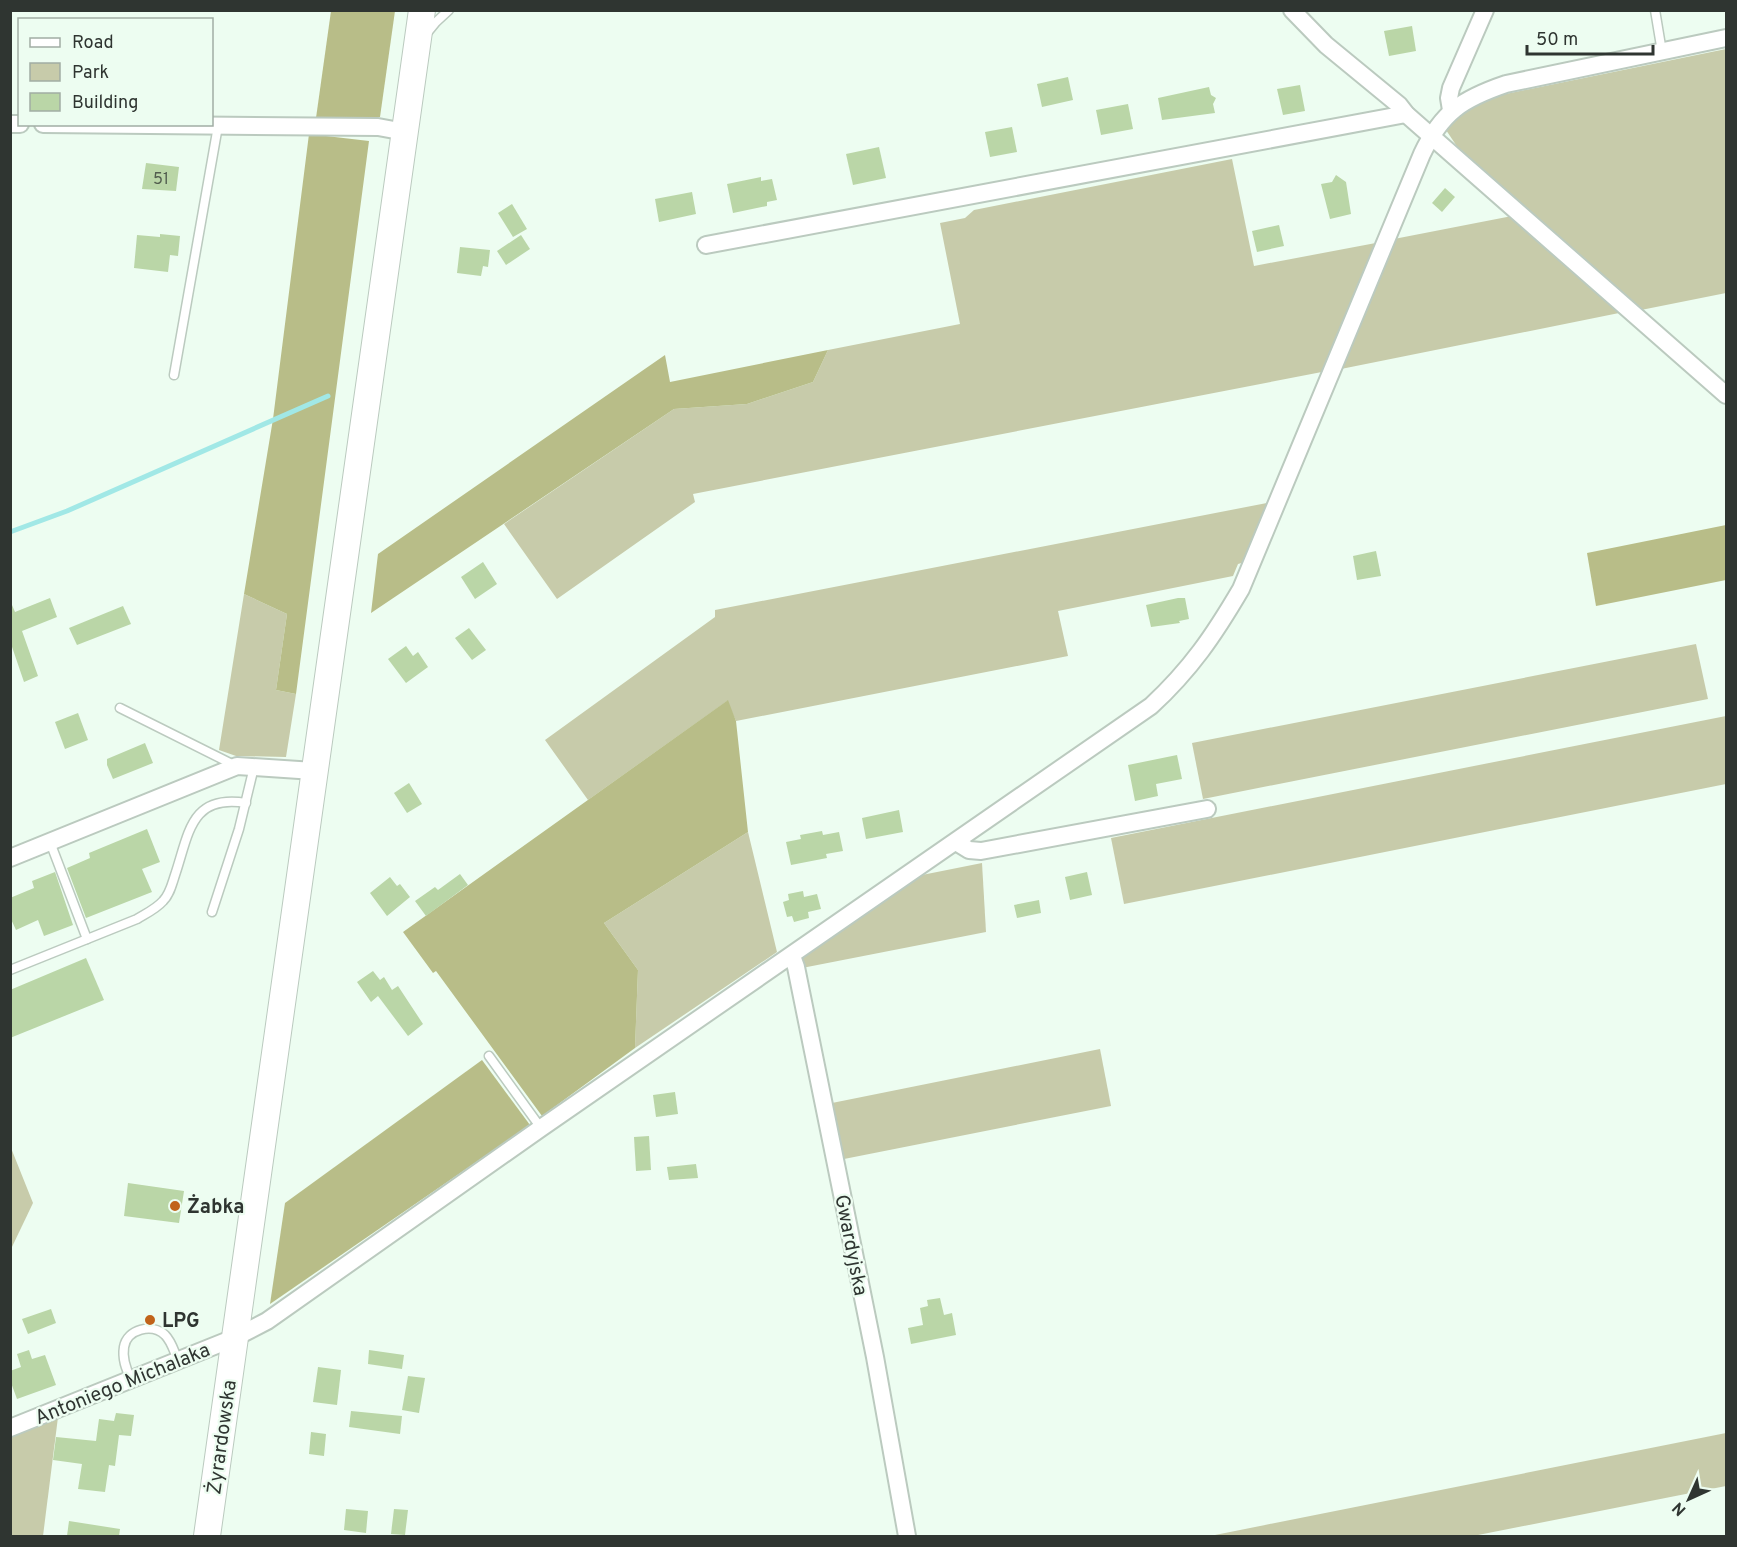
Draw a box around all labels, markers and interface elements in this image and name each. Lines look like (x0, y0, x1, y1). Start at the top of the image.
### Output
legend (18, 18, 213, 126)
scale bar (1527, 18, 1653, 56)
text: 50 m (1536, 29, 1578, 52)
text: Road (72, 32, 114, 55)
text: Park (72, 62, 109, 85)
text: Building (72, 92, 138, 115)
house number: 51 (153, 170, 169, 190)
place label: Żabka (187, 1193, 245, 1221)
street label: Gwardyjska (827, 1193, 873, 1298)
marker: Żabka (168, 1199, 182, 1213)
place label: LPG (162, 1309, 200, 1335)
marker: LPG (143, 1313, 157, 1327)
street label: Antoniego Michalaka (31, 1338, 214, 1432)
street label: Żyrardowska (201, 1378, 244, 1496)
north arrow (1659, 1469, 1719, 1529)
text: N (1669, 1497, 1691, 1519)

